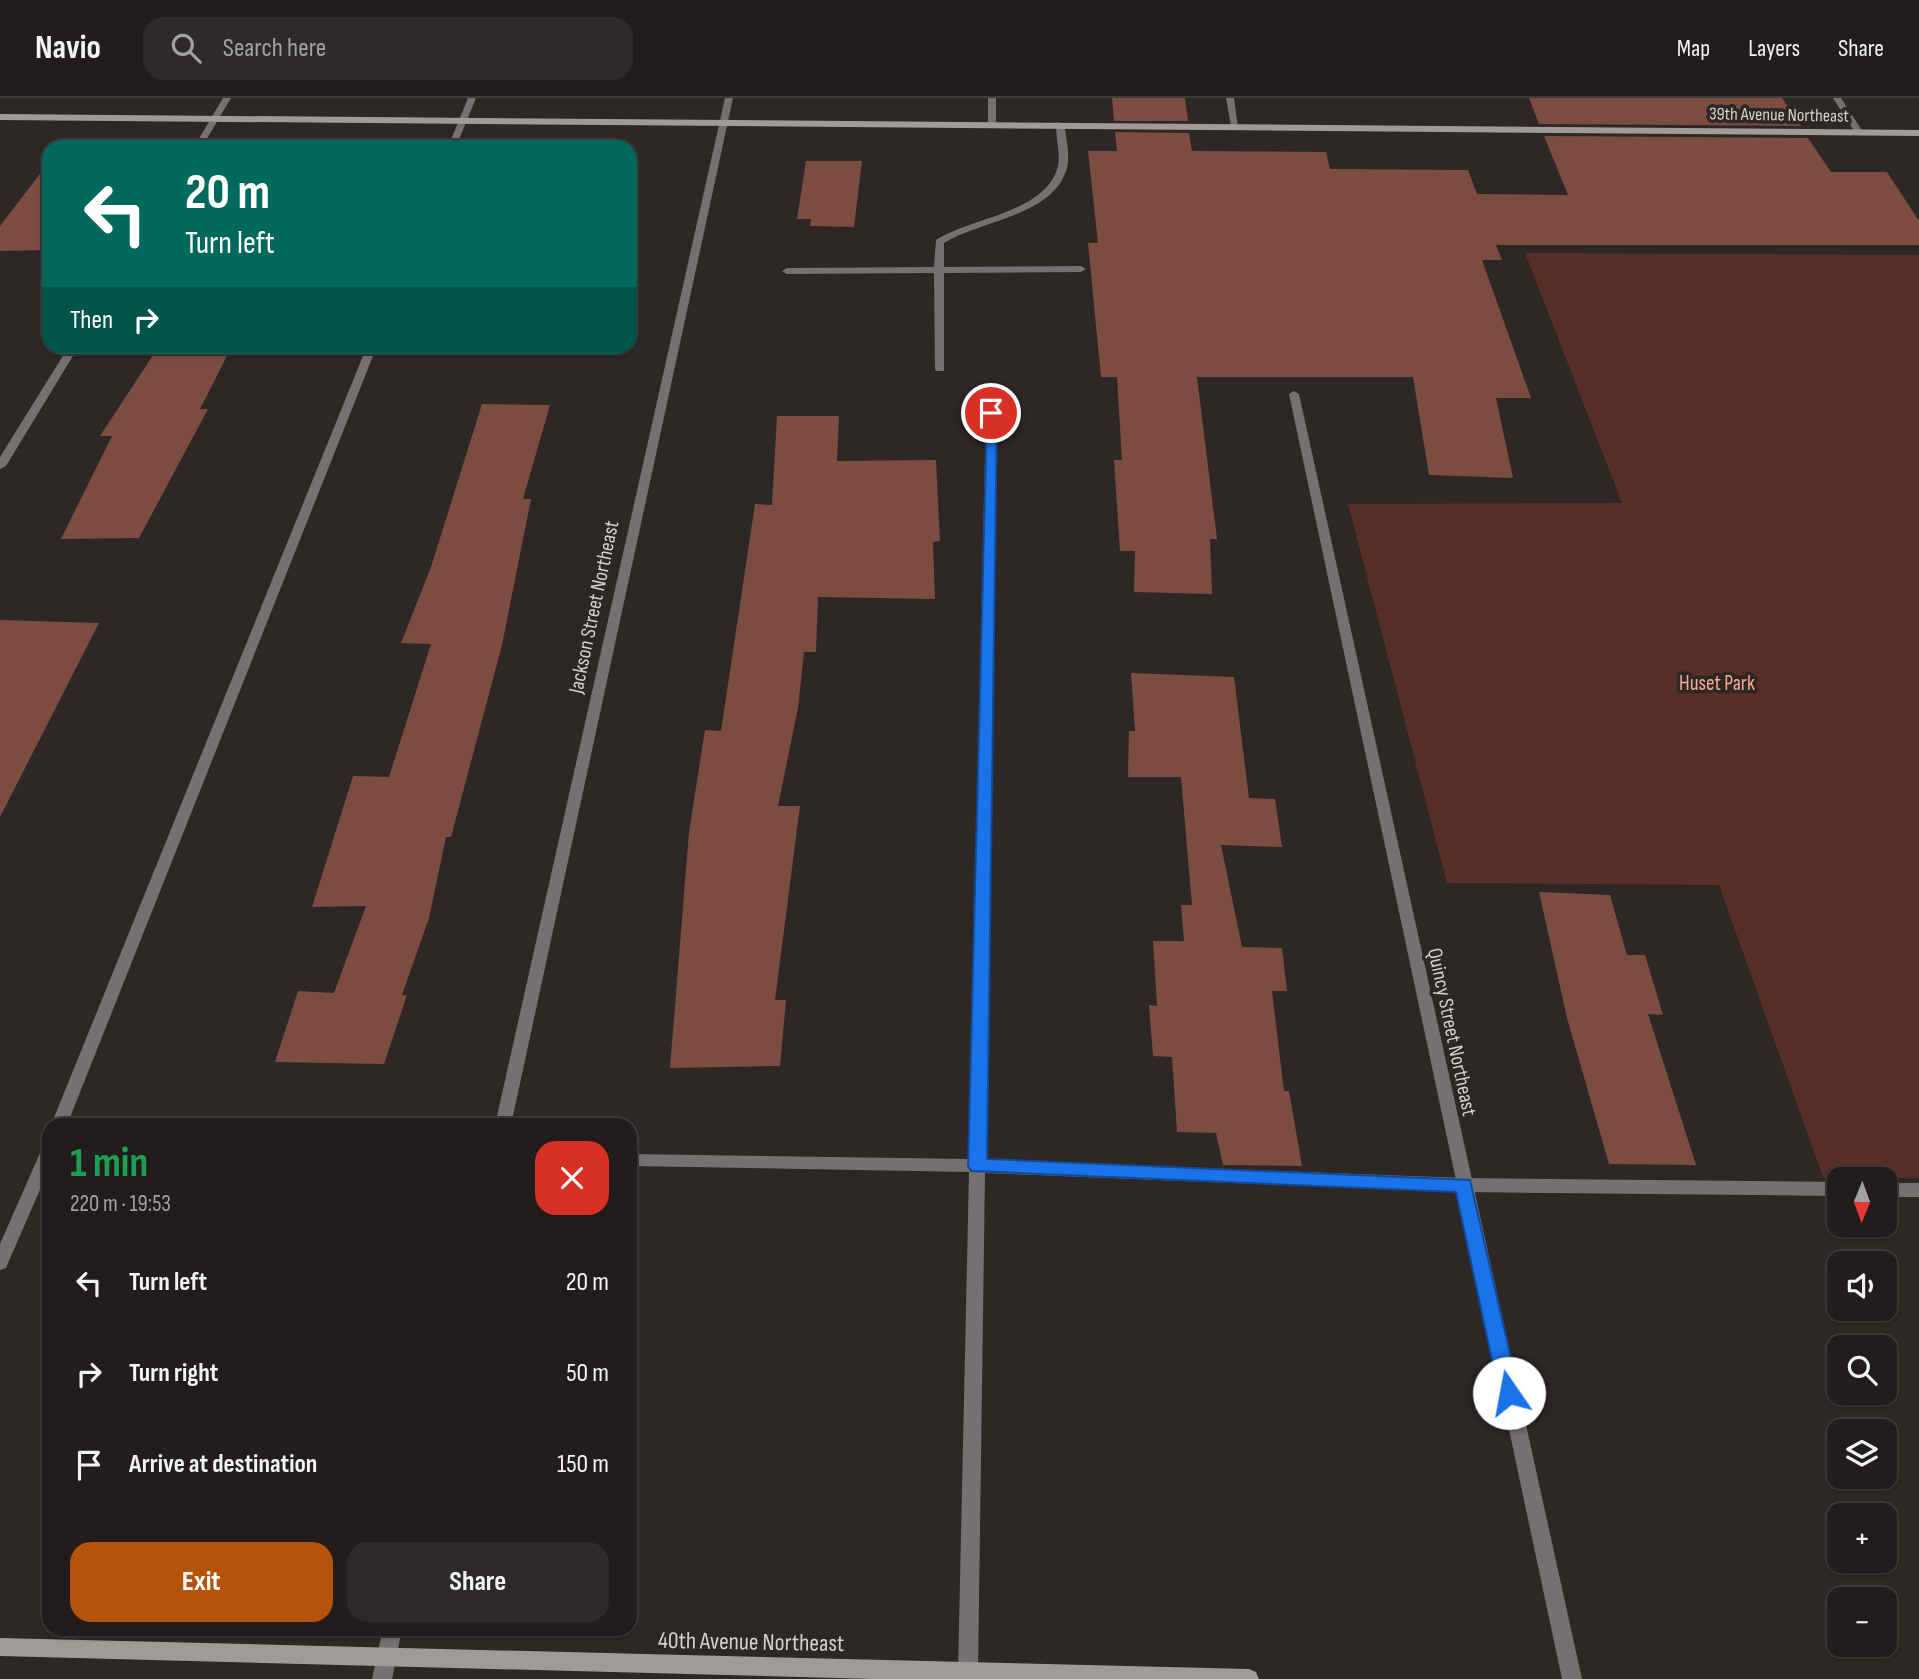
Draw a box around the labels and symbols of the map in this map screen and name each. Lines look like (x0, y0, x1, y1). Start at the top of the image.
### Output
street label: 39th Avenue Northeast (1709, 103, 1850, 127)
pin (961, 383, 1021, 443)
street label: Jackson Street Northeast (563, 518, 625, 697)
park label: Huset Park (1679, 671, 1755, 696)
street label: Quincy Street Northeast (1422, 946, 1482, 1118)
north arrow (1827, 1167, 1897, 1237)
position arrow (1472, 1356, 1546, 1430)
street label: 40th Avenue Northeast (658, 1626, 844, 1658)

